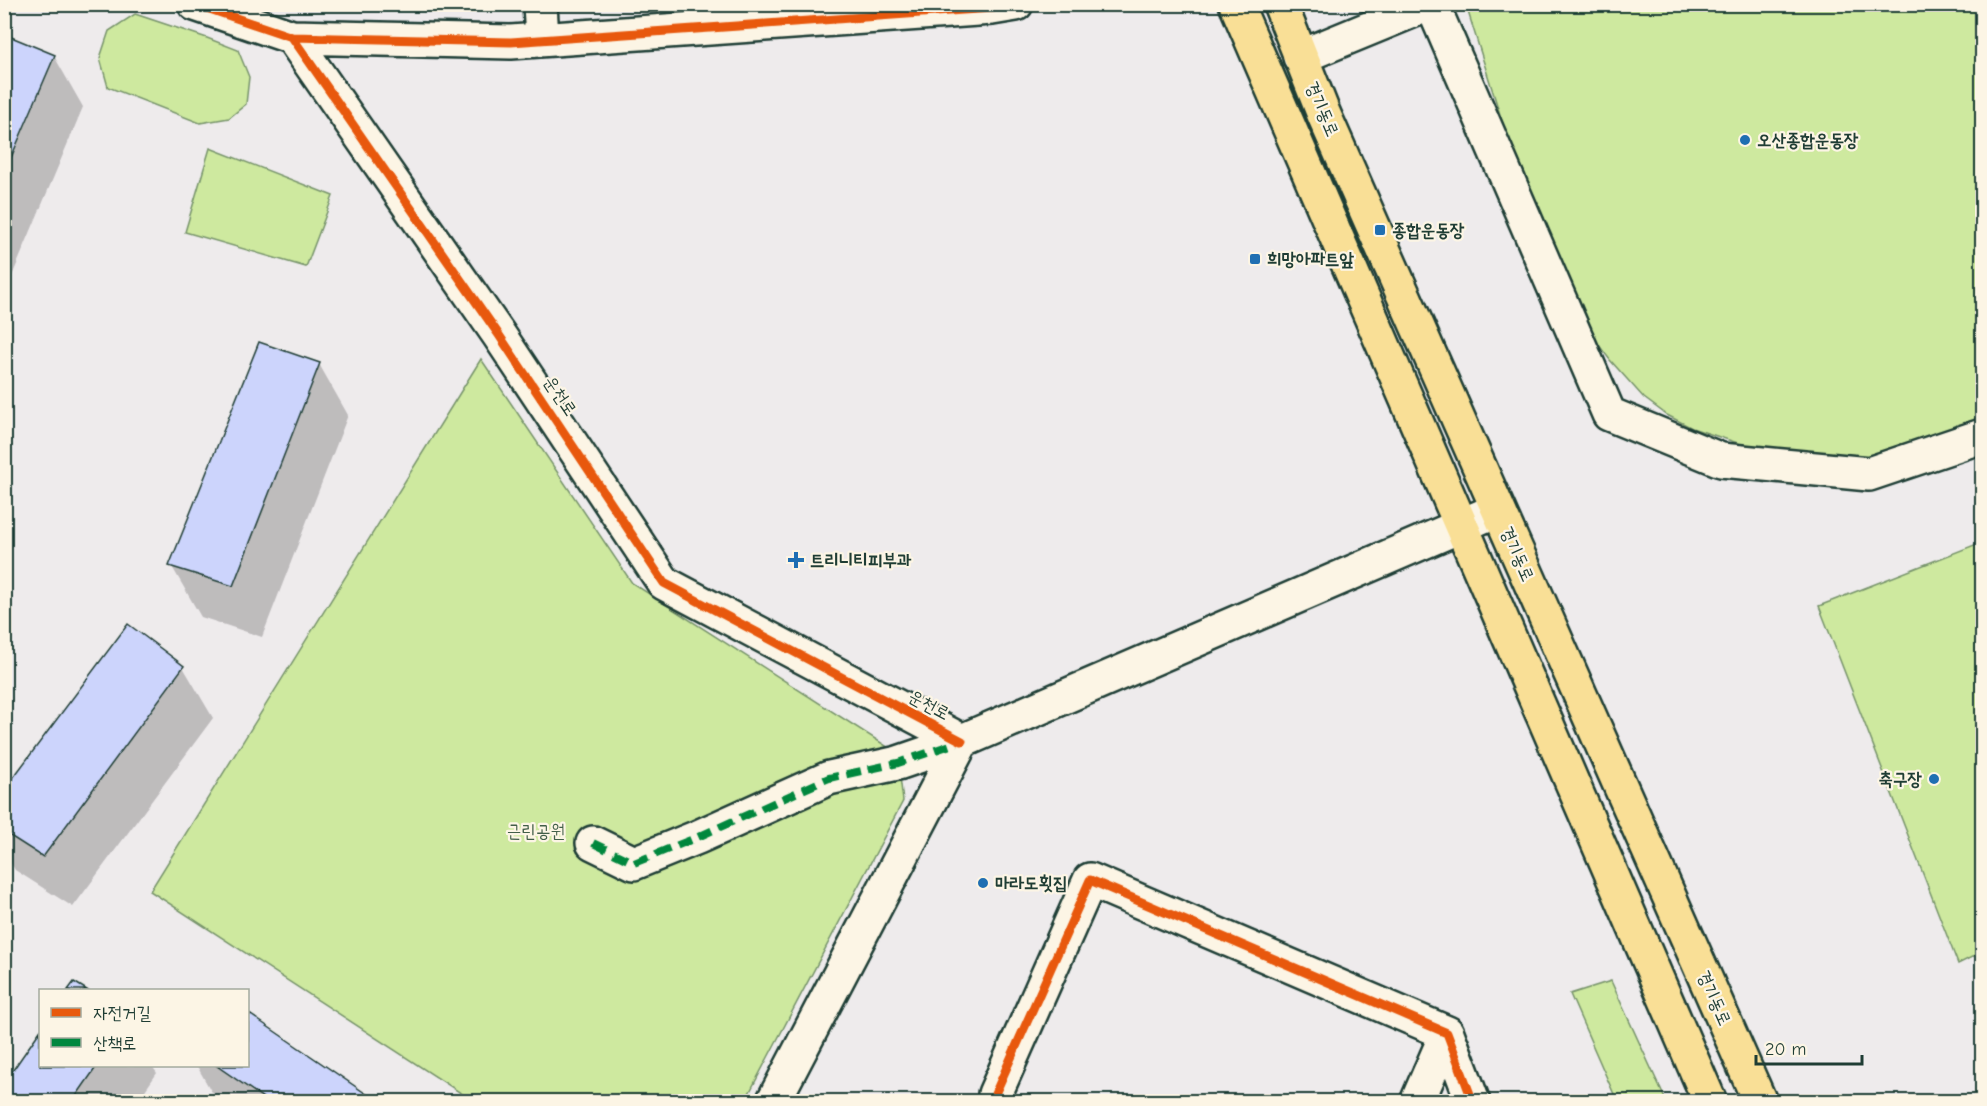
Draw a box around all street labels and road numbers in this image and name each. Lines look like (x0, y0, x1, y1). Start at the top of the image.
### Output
street label: 경기동로 (1301, 78, 1343, 140)
street label: 운천로 (539, 372, 581, 420)
street label: 경기동로 (1496, 523, 1538, 585)
street label: 운천로 (905, 686, 953, 724)
street label: 경기동로 (1693, 967, 1735, 1029)

